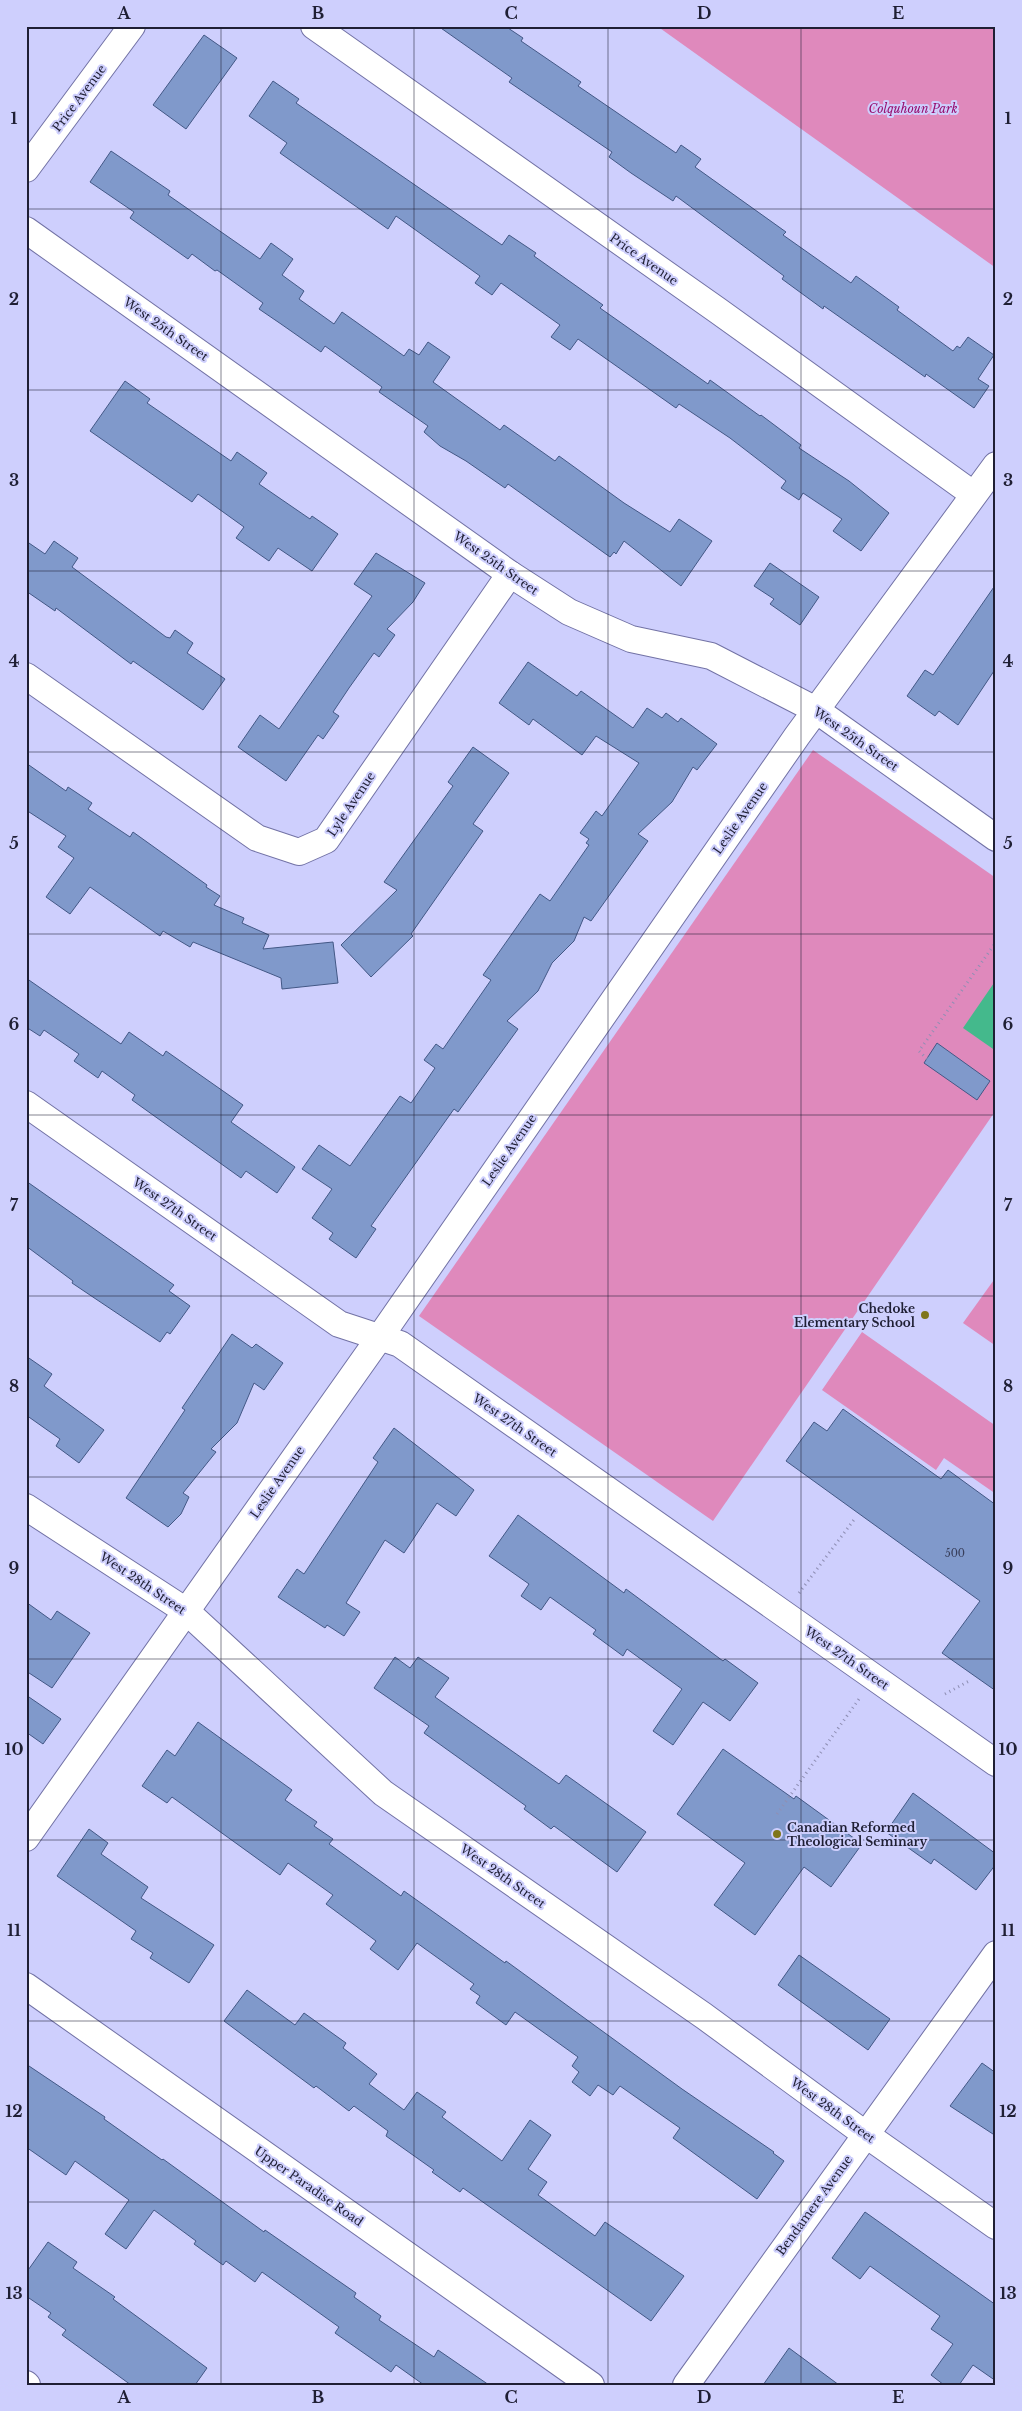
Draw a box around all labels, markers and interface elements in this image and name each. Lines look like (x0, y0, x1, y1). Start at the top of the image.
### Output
text: A (117, 3, 132, 23)
text: B (312, 3, 325, 23)
text: C (504, 3, 518, 23)
text: D (697, 3, 711, 23)
text: E (892, 3, 904, 23)
street label: Price Avenue (49, 61, 109, 134)
park label: Colquhoun Park (868, 101, 958, 116)
text: 1 (11, 108, 18, 128)
text: 1 (1005, 108, 1012, 128)
street label: Price Avenue (607, 230, 681, 288)
text: 2 (9, 289, 19, 309)
text: 2 (1003, 289, 1013, 309)
street label: West 25th Street (120, 294, 212, 364)
text: 3 (9, 470, 19, 490)
text: 3 (1003, 470, 1013, 490)
street label: West 25th Street (450, 528, 542, 598)
text: 4 (9, 651, 19, 671)
text: 4 (1003, 651, 1013, 671)
street label: West 25th Street (810, 704, 902, 774)
street label: Lyle Avenue (324, 769, 378, 839)
street label: Leslie Avenue (710, 779, 770, 857)
text: 5 (9, 833, 19, 853)
text: 5 (1003, 833, 1013, 853)
text: 6 (9, 1014, 20, 1034)
text: 6 (1003, 1014, 1014, 1034)
street label: Leslie Avenue (479, 1111, 539, 1189)
street label: West 27th Street (129, 1174, 220, 1244)
text: 7 (10, 1195, 19, 1215)
text: 7 (1004, 1195, 1013, 1215)
place label: Chedoke Elementary School (794, 1301, 916, 1330)
marker: Chedoke Elementary School (919, 1309, 931, 1321)
text: 8 (9, 1376, 19, 1396)
text: 8 (1003, 1376, 1013, 1396)
street label: West 27th Street (469, 1390, 560, 1460)
street label: Leslie Avenue (247, 1443, 307, 1521)
house number: 500 (945, 1547, 965, 1560)
street label: West 28th Street (96, 1548, 189, 1618)
text: 9 (9, 1558, 20, 1578)
text: 9 (1003, 1558, 1014, 1578)
street label: West 27th Street (801, 1623, 892, 1693)
text: 10 (4, 1739, 24, 1759)
text: 10 (998, 1739, 1018, 1759)
place label: Canadian Reformed Theological Seminary (787, 1820, 928, 1849)
marker: Canadian Reformed Theological Seminary (771, 1828, 783, 1840)
street label: West 28th Street (457, 1840, 549, 1911)
text: 11 (7, 1920, 21, 1940)
text: 11 (1001, 1920, 1015, 1940)
street label: West 28th Street (787, 2074, 878, 2146)
text: 12 (5, 2101, 23, 2121)
text: 12 (999, 2101, 1017, 2121)
street label: Upper Paradise Road (252, 2143, 366, 2229)
street label: Bendamere Avenue (773, 2152, 855, 2258)
text: 13 (5, 2283, 23, 2303)
text: 13 (999, 2283, 1017, 2303)
text: A (117, 2387, 132, 2407)
text: B (312, 2387, 325, 2407)
text: C (504, 2387, 518, 2407)
text: D (697, 2387, 711, 2407)
text: E (892, 2387, 904, 2407)

